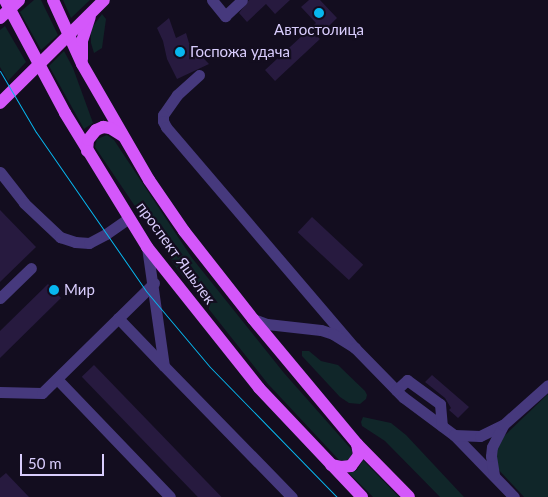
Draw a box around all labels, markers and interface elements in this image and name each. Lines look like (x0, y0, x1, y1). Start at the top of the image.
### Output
marker: Автостолица (313, 7, 325, 19)
place label: Автостолица (274, 21, 364, 39)
place label: Госпожа удача (190, 43, 290, 61)
marker: Госпожа удача (174, 46, 186, 58)
street label: проспект Яшьлек (133, 198, 219, 308)
place label: Мир (64, 281, 95, 299)
marker: Мир (48, 284, 60, 296)
scale bar (22, 444, 106, 476)
text: 50 m (28, 454, 62, 472)

